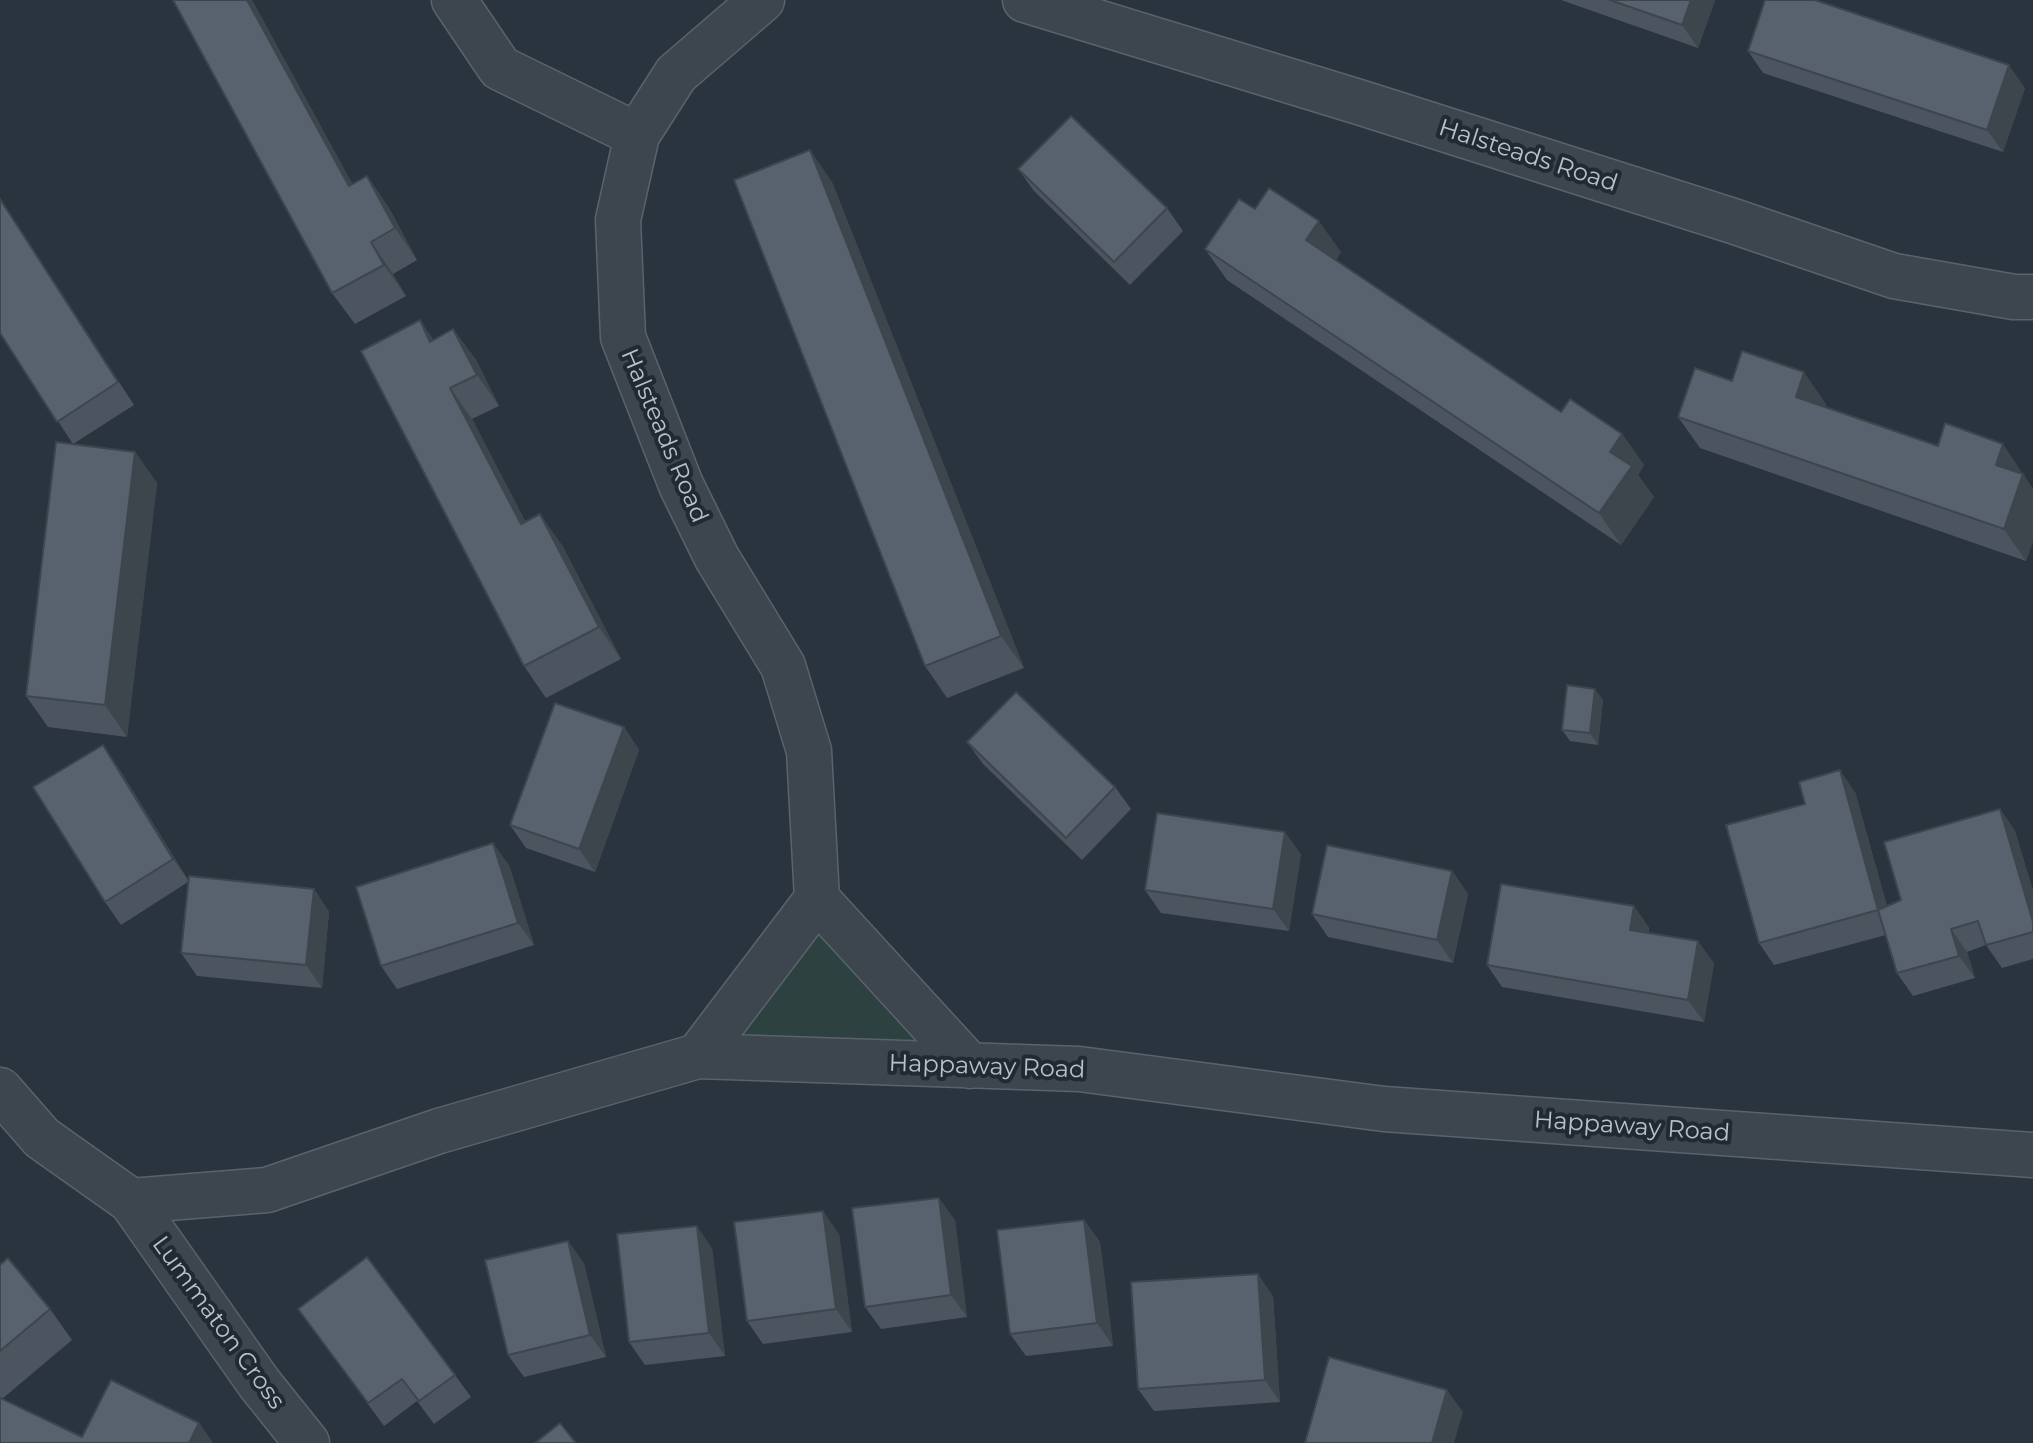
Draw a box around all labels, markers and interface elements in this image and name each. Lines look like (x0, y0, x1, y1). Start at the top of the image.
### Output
street label: Halsteads Road (1435, 113, 1621, 199)
street label: Halsteads Road (614, 345, 714, 527)
street label: Happaway Road (888, 1049, 1086, 1085)
street label: Happaway Road (1533, 1106, 1731, 1148)
street label: Lummaton Cross (146, 1231, 290, 1415)

